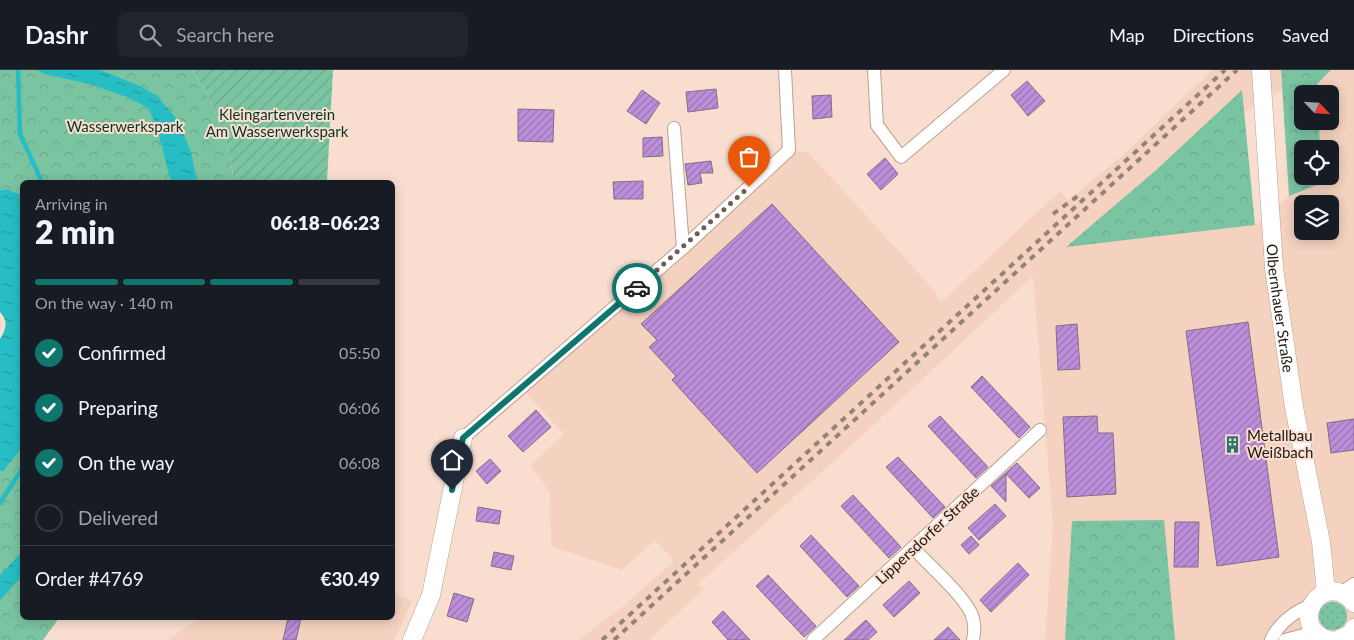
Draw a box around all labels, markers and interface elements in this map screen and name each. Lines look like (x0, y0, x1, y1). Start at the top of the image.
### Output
search box (118, 12, 468, 57)
text: Dashr (25, 20, 88, 49)
icon: search (136, 21, 164, 49)
text: Search here (176, 23, 274, 46)
text: Map (1109, 24, 1145, 46)
text: Directions (1173, 24, 1254, 46)
text: Saved (1282, 24, 1329, 46)
north arrow (1294, 85, 1339, 130)
map controls (1294, 85, 1339, 240)
park label: Kleingartenverein Am Wasserwerkspark (206, 105, 349, 140)
park label: Wasserwerkspark (67, 117, 184, 135)
pin (728, 136, 770, 187)
button: locate (1294, 140, 1339, 185)
icon: bag (735, 143, 763, 171)
text: Arriving in (35, 194, 108, 213)
button: layers (1294, 195, 1339, 240)
text: 06:18–06:23 (271, 211, 380, 234)
text: 2 min (35, 212, 115, 251)
street label: Olbernhauer Straße (1263, 243, 1298, 374)
courier (612, 263, 662, 313)
icon: car (623, 274, 651, 302)
text: On the way · 140 m (35, 293, 173, 312)
icon: check (35, 339, 63, 367)
text: Confirmed (78, 341, 166, 364)
text: 05:50 (339, 343, 380, 362)
icon: check (35, 394, 63, 422)
text: Preparing (78, 396, 158, 419)
text: 06:06 (339, 398, 380, 417)
place label: Metallbau Weißbach (1247, 426, 1313, 461)
building icon: Metallbau Weißbach (1223, 434, 1243, 454)
pin (431, 439, 473, 490)
icon: home (438, 446, 466, 474)
icon: check (35, 449, 63, 477)
text: On the way (78, 451, 174, 474)
text: 06:08 (339, 453, 380, 472)
street label: Lippersdorfer Straße (872, 482, 982, 588)
text: Delivered (78, 506, 158, 529)
text: Order #4769 (35, 567, 144, 590)
text: €30.49 (320, 567, 380, 590)

